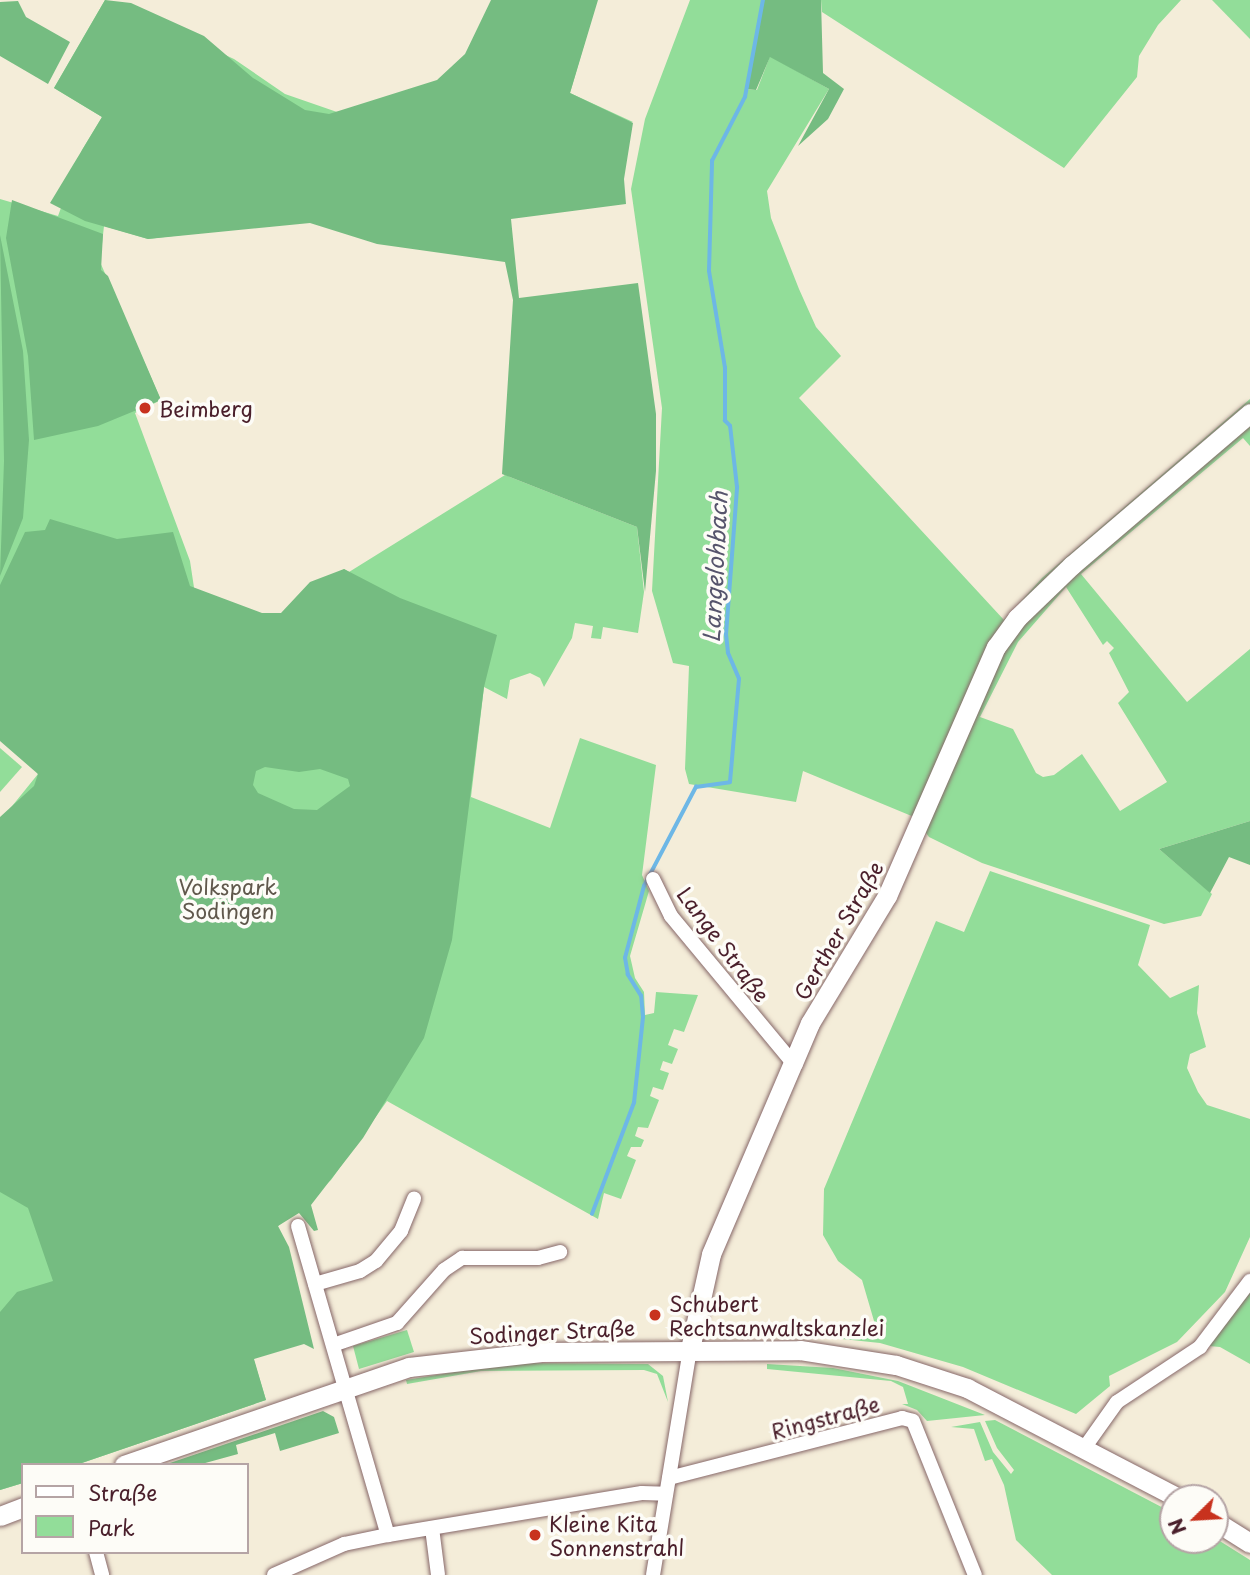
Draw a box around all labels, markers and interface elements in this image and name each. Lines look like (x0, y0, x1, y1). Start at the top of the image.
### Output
place label: Beimberg (159, 395, 253, 421)
marker: Beimberg (137, 400, 153, 416)
water label: Langelohbach (697, 491, 733, 643)
street label: Gerther Straße (788, 856, 888, 1004)
park label: Volkspark Sodingen (179, 873, 277, 923)
street label: Lange Straße (673, 882, 775, 1006)
place label: Schubert Rechtsanwaltskanzlei (669, 1290, 884, 1340)
marker: Schubert Rechtsanwaltskanzlei (647, 1307, 663, 1323)
street label: Sodinger Straße (468, 1314, 636, 1348)
street label: Ringstraße (768, 1390, 882, 1444)
legend (21, 1463, 248, 1554)
text: Straße (88, 1476, 157, 1508)
north arrow (1159, 1484, 1229, 1554)
place label: Kleine Kita Sonnenstrahl (549, 1510, 684, 1560)
text: Park (88, 1511, 135, 1543)
text: N (1161, 1514, 1192, 1539)
marker: Kleine Kita Sonnenstrahl (527, 1527, 543, 1543)

